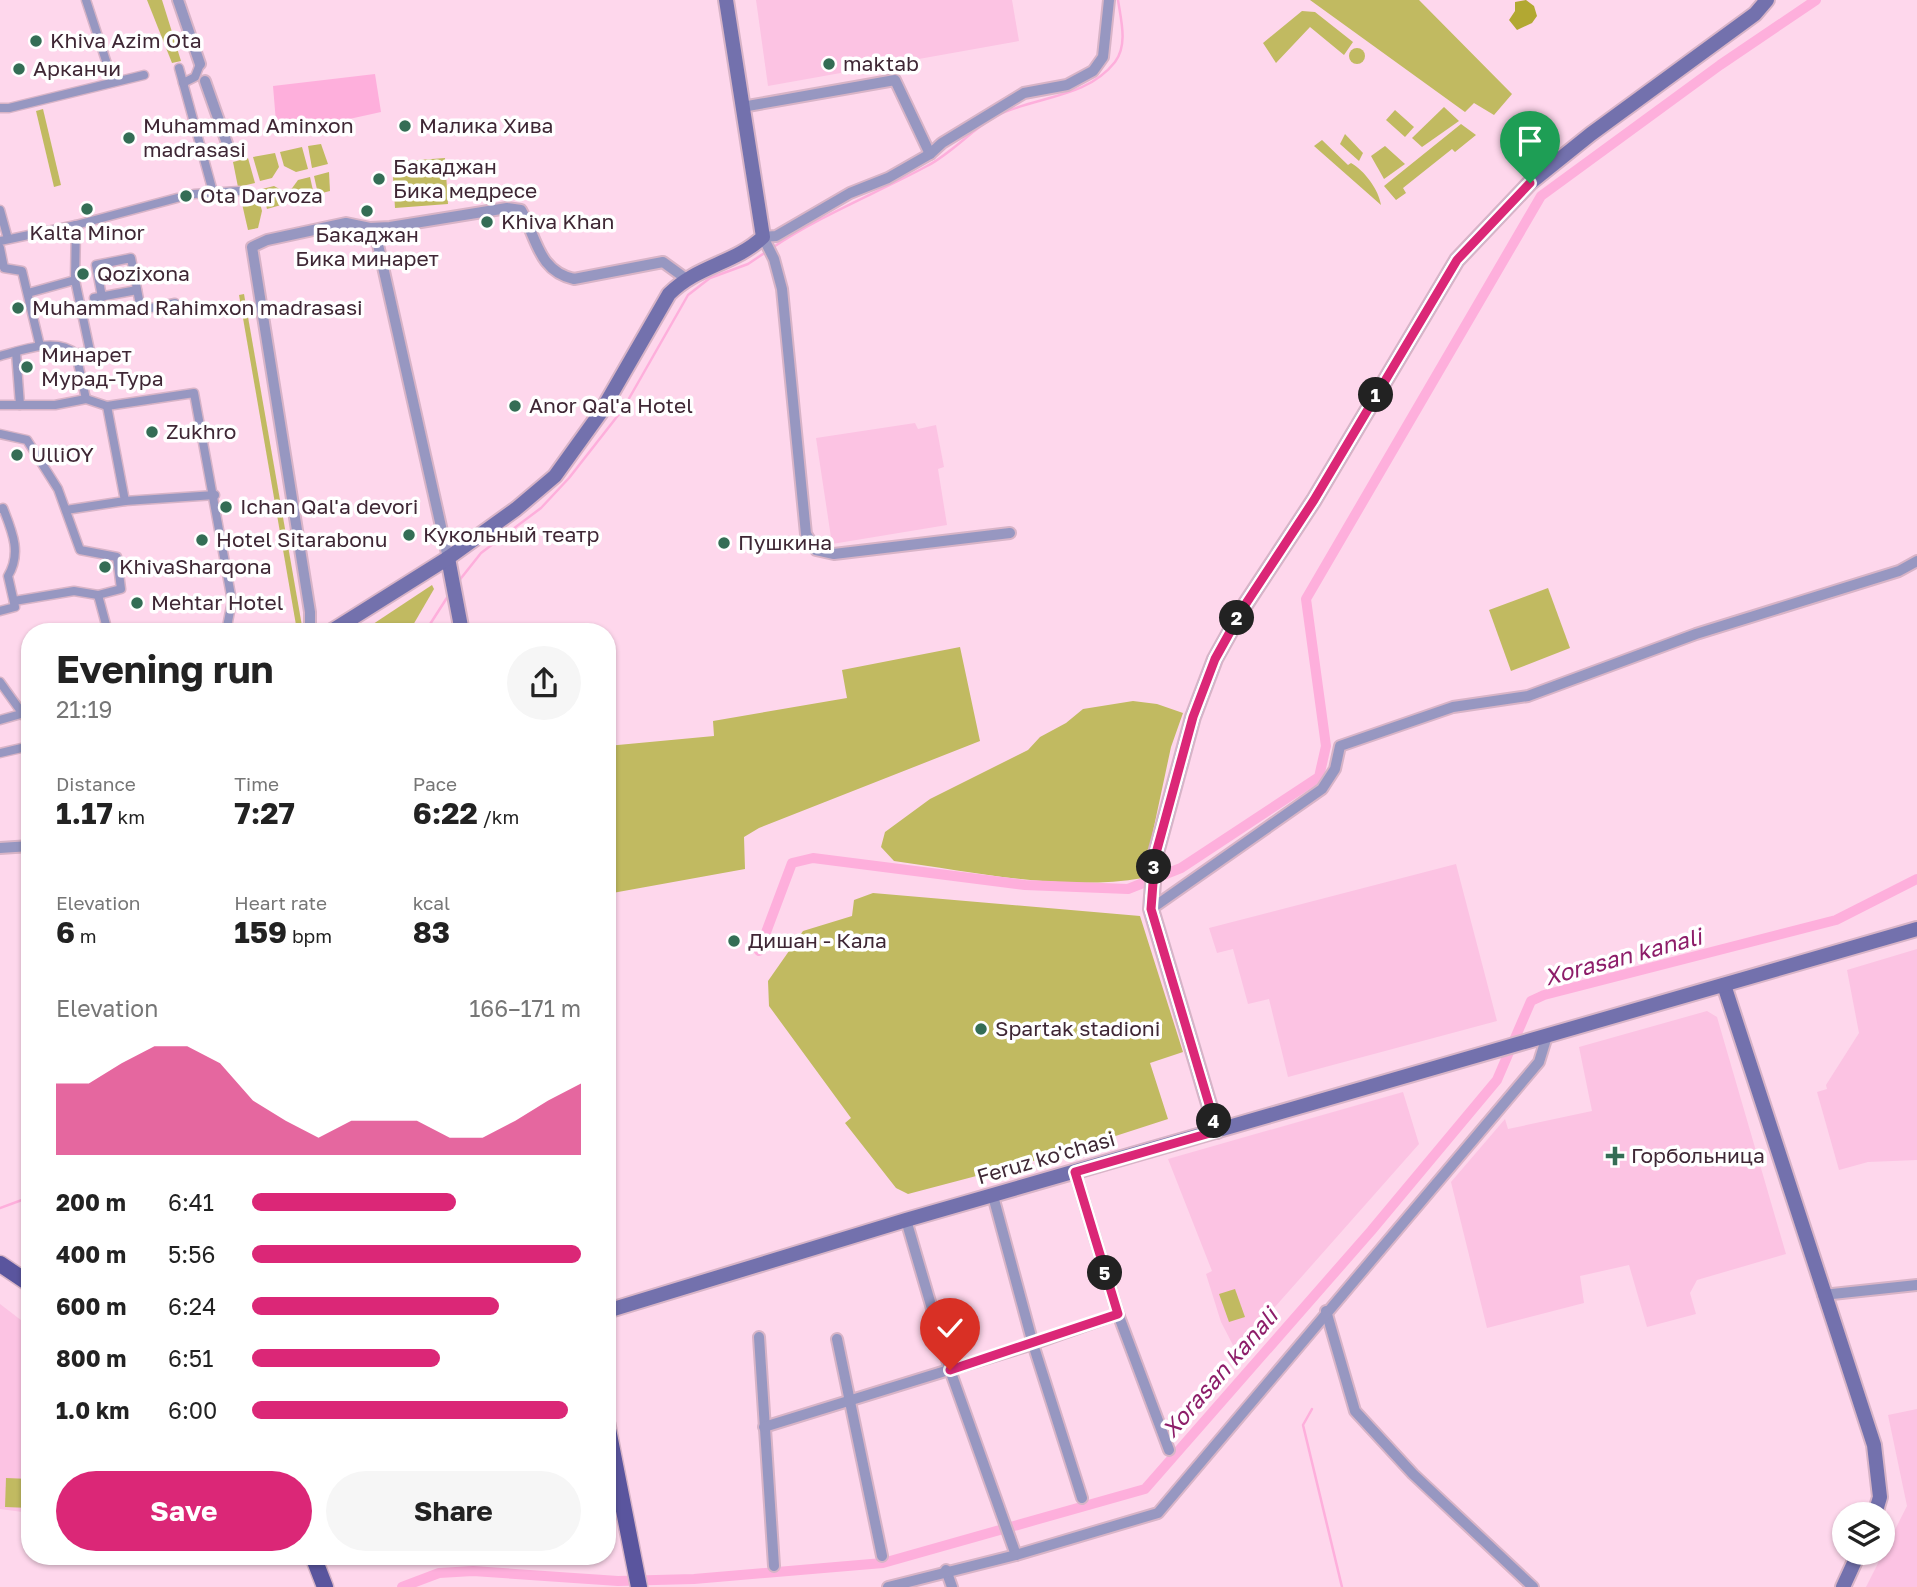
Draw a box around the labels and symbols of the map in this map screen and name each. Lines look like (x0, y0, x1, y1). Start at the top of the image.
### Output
place label: Khiva Azim Ota (50, 27, 202, 53)
marker: Khiva Azim Ota (28, 33, 44, 49)
place label: maktab (843, 50, 919, 76)
place label: Арканчи (33, 55, 121, 81)
marker: maktab (821, 56, 837, 72)
marker: Арканчи (11, 61, 27, 77)
pin (1500, 111, 1560, 183)
place label: Muhammad Aminxon madrasasi (143, 112, 354, 162)
place label: Малика Хива (419, 112, 553, 138)
marker: Малика Хива (397, 118, 413, 134)
marker: Muhammad Aminxon madrasasi (121, 130, 137, 146)
place label: Бакаджан Бика медресе (393, 153, 537, 203)
marker: Бакаджан Бика медресе (371, 171, 387, 187)
place label: Ota Darvoza (200, 182, 323, 208)
marker: Ota Darvoza (178, 188, 194, 204)
marker: Kalta Minor (79, 201, 95, 217)
marker: Бакаджан Бика минарет (359, 203, 375, 219)
place label: Khiva Khan (501, 208, 614, 234)
marker: Khiva Khan (479, 214, 495, 230)
place label: Kalta Minor (29, 219, 145, 245)
place label: Бакаджан Бика минарет (295, 221, 439, 271)
place label: Qozixona (97, 260, 190, 286)
marker: Qozixona (75, 266, 91, 282)
place label: Muhammad Rahimxon madrasasi (32, 294, 363, 320)
marker: Muhammad Rahimxon madrasasi (10, 300, 26, 316)
place label: Минарет Мурад-Тура (41, 341, 164, 391)
marker: Минарет Мурад-Тура (19, 359, 35, 375)
pin: 1 (1358, 378, 1394, 412)
place label: Anor Qal'a Hotel (529, 392, 693, 418)
marker: Anor Qal'a Hotel (507, 398, 523, 414)
place label: Zukhro (166, 418, 236, 444)
marker: Zukhro (144, 424, 160, 440)
place label: UlliOY (31, 441, 94, 467)
marker: UlliOY (9, 447, 25, 463)
place label: Ichan Qal'a devori (240, 493, 418, 519)
marker: Ichan Qal'a devori (218, 499, 234, 515)
place label: Кукольный театр (423, 521, 599, 547)
place label: Hotel Sitarabonu (216, 526, 387, 552)
marker: Кукольный театр (401, 527, 417, 543)
place label: Пушкина (738, 529, 832, 555)
marker: Hotel Sitarabonu (194, 532, 210, 548)
marker: Пушкина (716, 535, 732, 551)
place label: KhivaSharqona (119, 553, 272, 579)
marker: KhivaSharqona (97, 559, 113, 575)
place label: Mehtar Hotel (151, 589, 284, 615)
marker: Mehtar Hotel (129, 595, 145, 611)
pin: 2 (1220, 600, 1254, 636)
pin: 3 (1136, 850, 1172, 884)
water label: Xorasan kanali (1541, 921, 1707, 990)
place label: Дишан - Кала (748, 927, 887, 953)
marker: Дишан - Кала (726, 933, 742, 949)
place label: Spartak stadioni (995, 1015, 1160, 1041)
marker: Spartak stadioni (973, 1021, 989, 1037)
pin: 4 (1196, 1104, 1232, 1138)
street label: Feruz ko'chasi (974, 1125, 1118, 1189)
place label: Горбольница (1631, 1142, 1765, 1168)
marker: Горбольница (1605, 1146, 1625, 1166)
pin: 5 (1088, 1256, 1122, 1290)
pin (920, 1298, 980, 1370)
water label: Xorasan kanali (1156, 1300, 1285, 1443)

